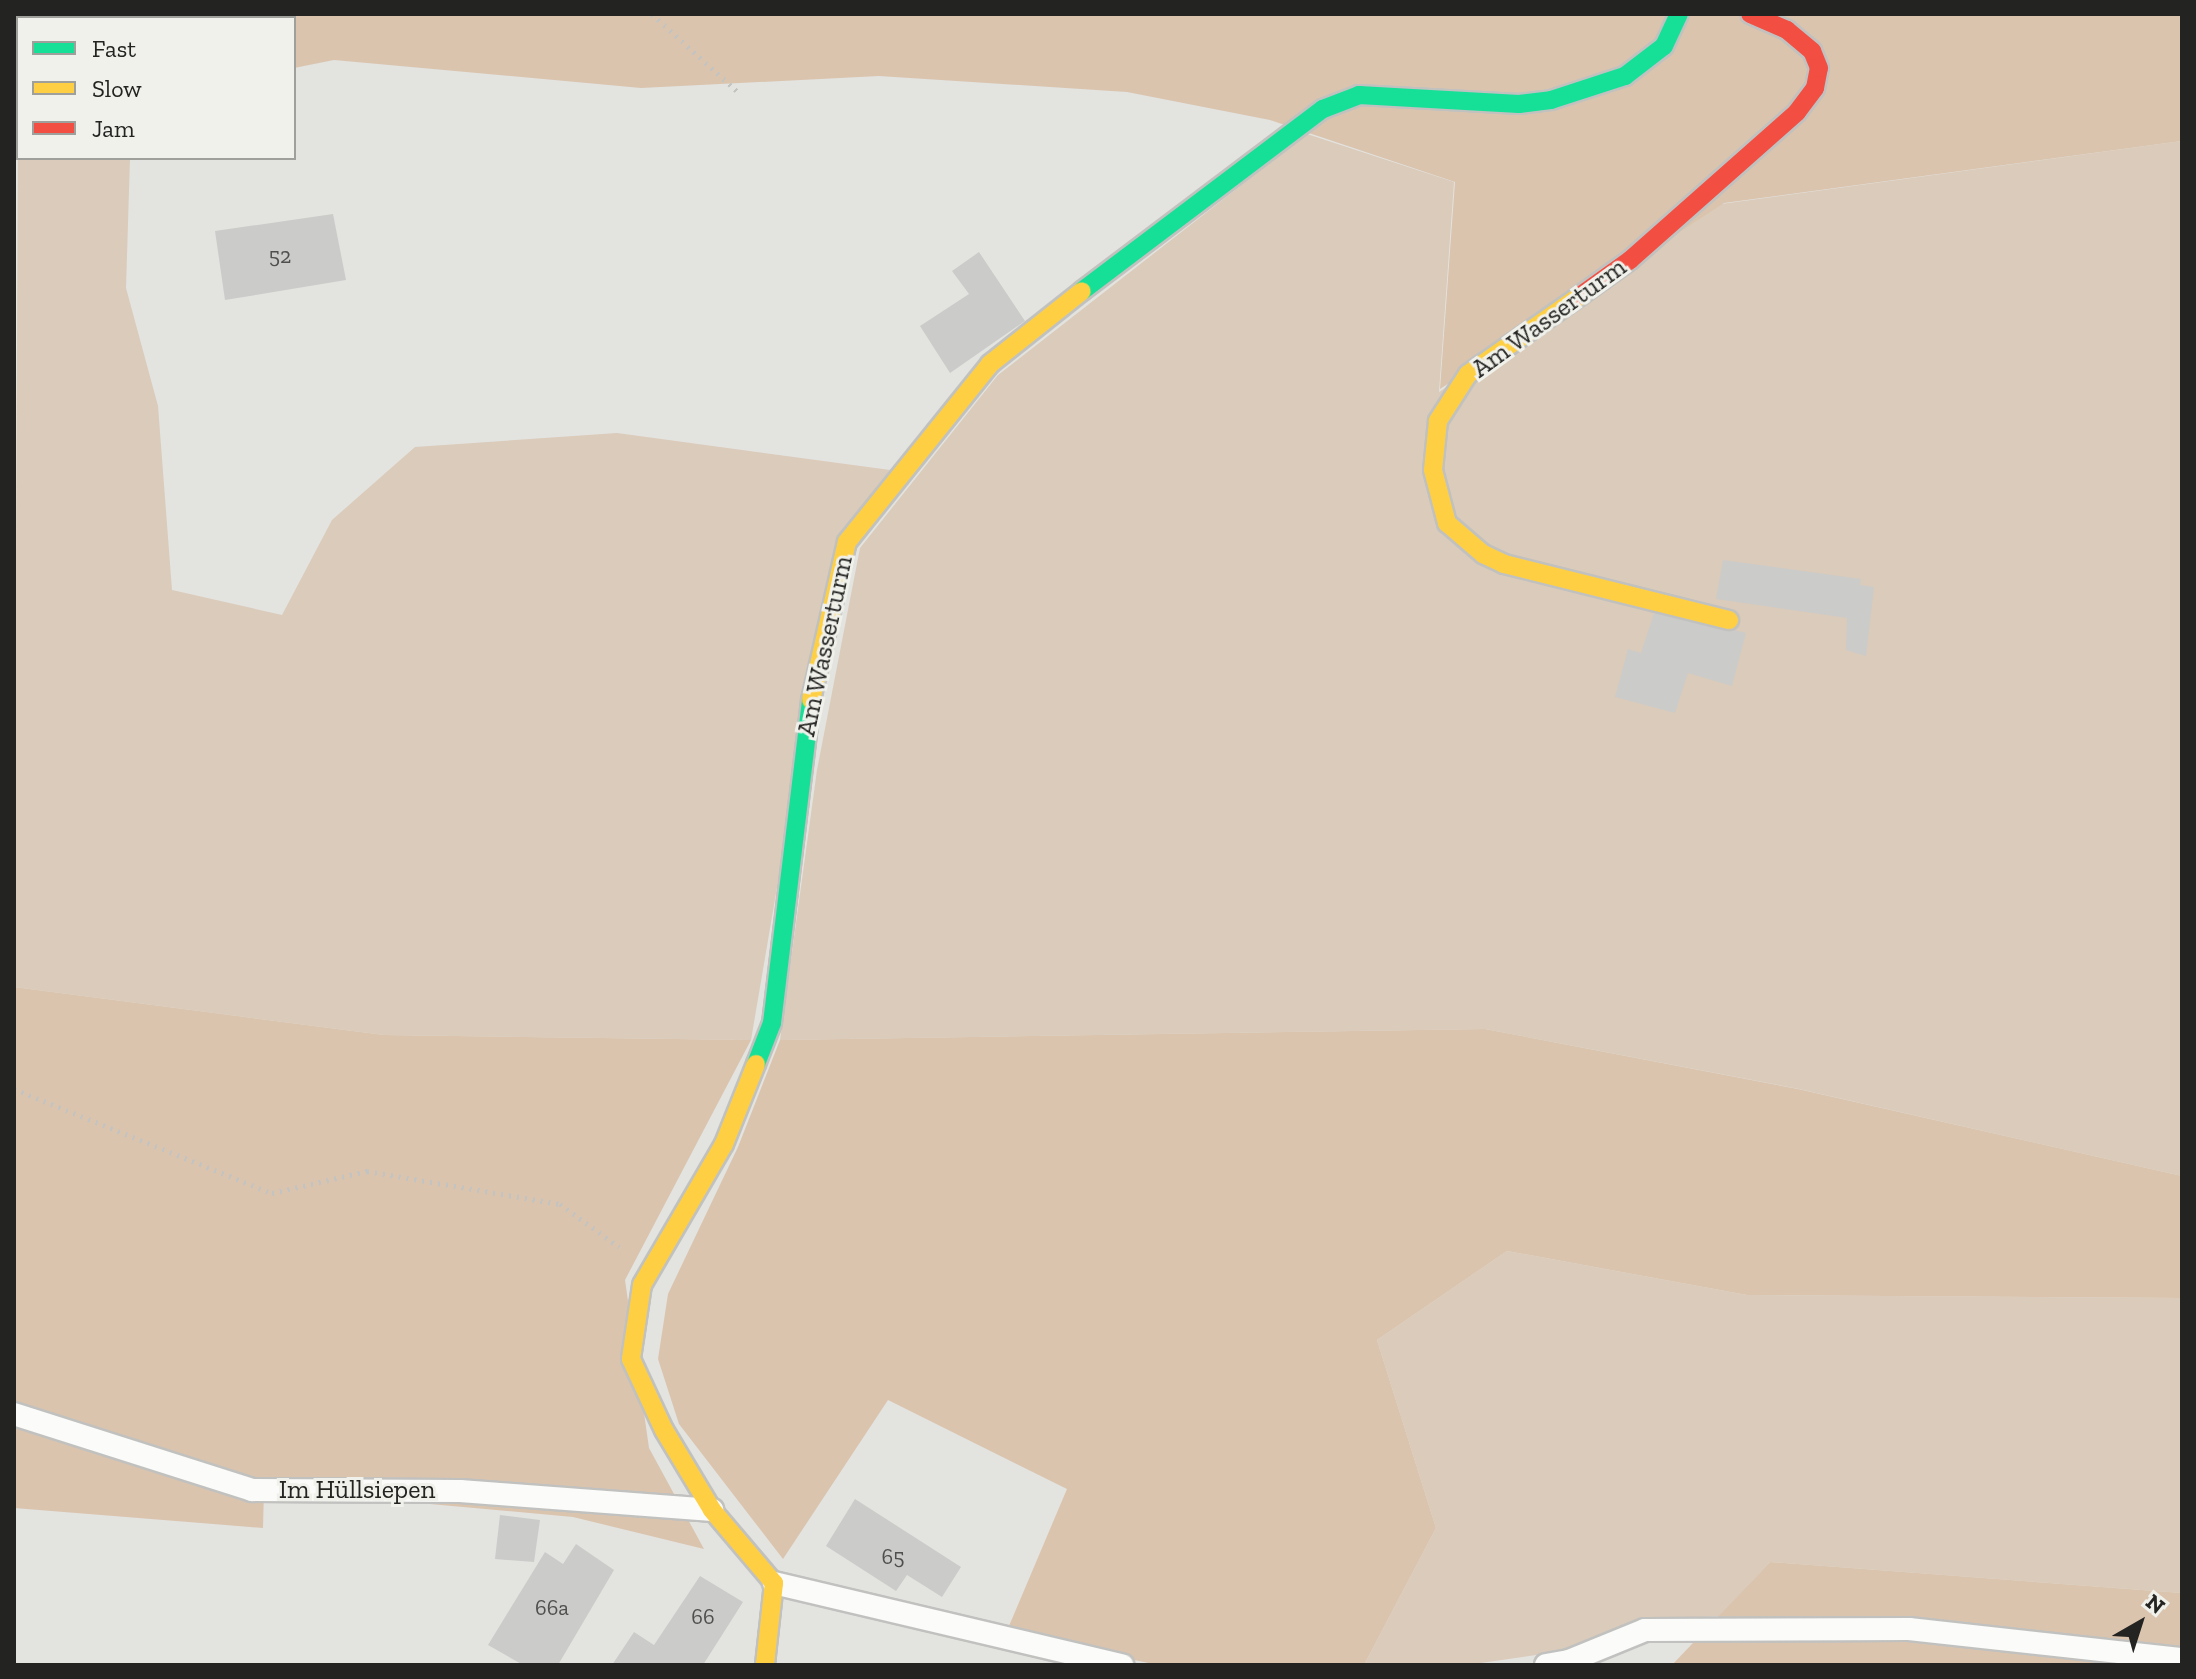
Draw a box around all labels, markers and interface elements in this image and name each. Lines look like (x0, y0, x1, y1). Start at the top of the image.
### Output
legend (16, 16, 296, 160)
text: Fast (92, 34, 136, 63)
text: Slow (92, 74, 142, 103)
text: Jam (92, 114, 135, 143)
house number: 52 (269, 243, 291, 269)
street label: Am Wasserturm (1465, 251, 1633, 385)
street label: Am Wasserturm (791, 553, 859, 739)
street label: Im Hüllsiepen (279, 1474, 435, 1506)
house number: 65 (882, 1544, 904, 1570)
north arrow (2100, 1583, 2180, 1663)
text: N (2140, 1588, 2170, 1620)
house number: 66a (535, 1595, 569, 1621)
house number: 66 (691, 1604, 715, 1630)

